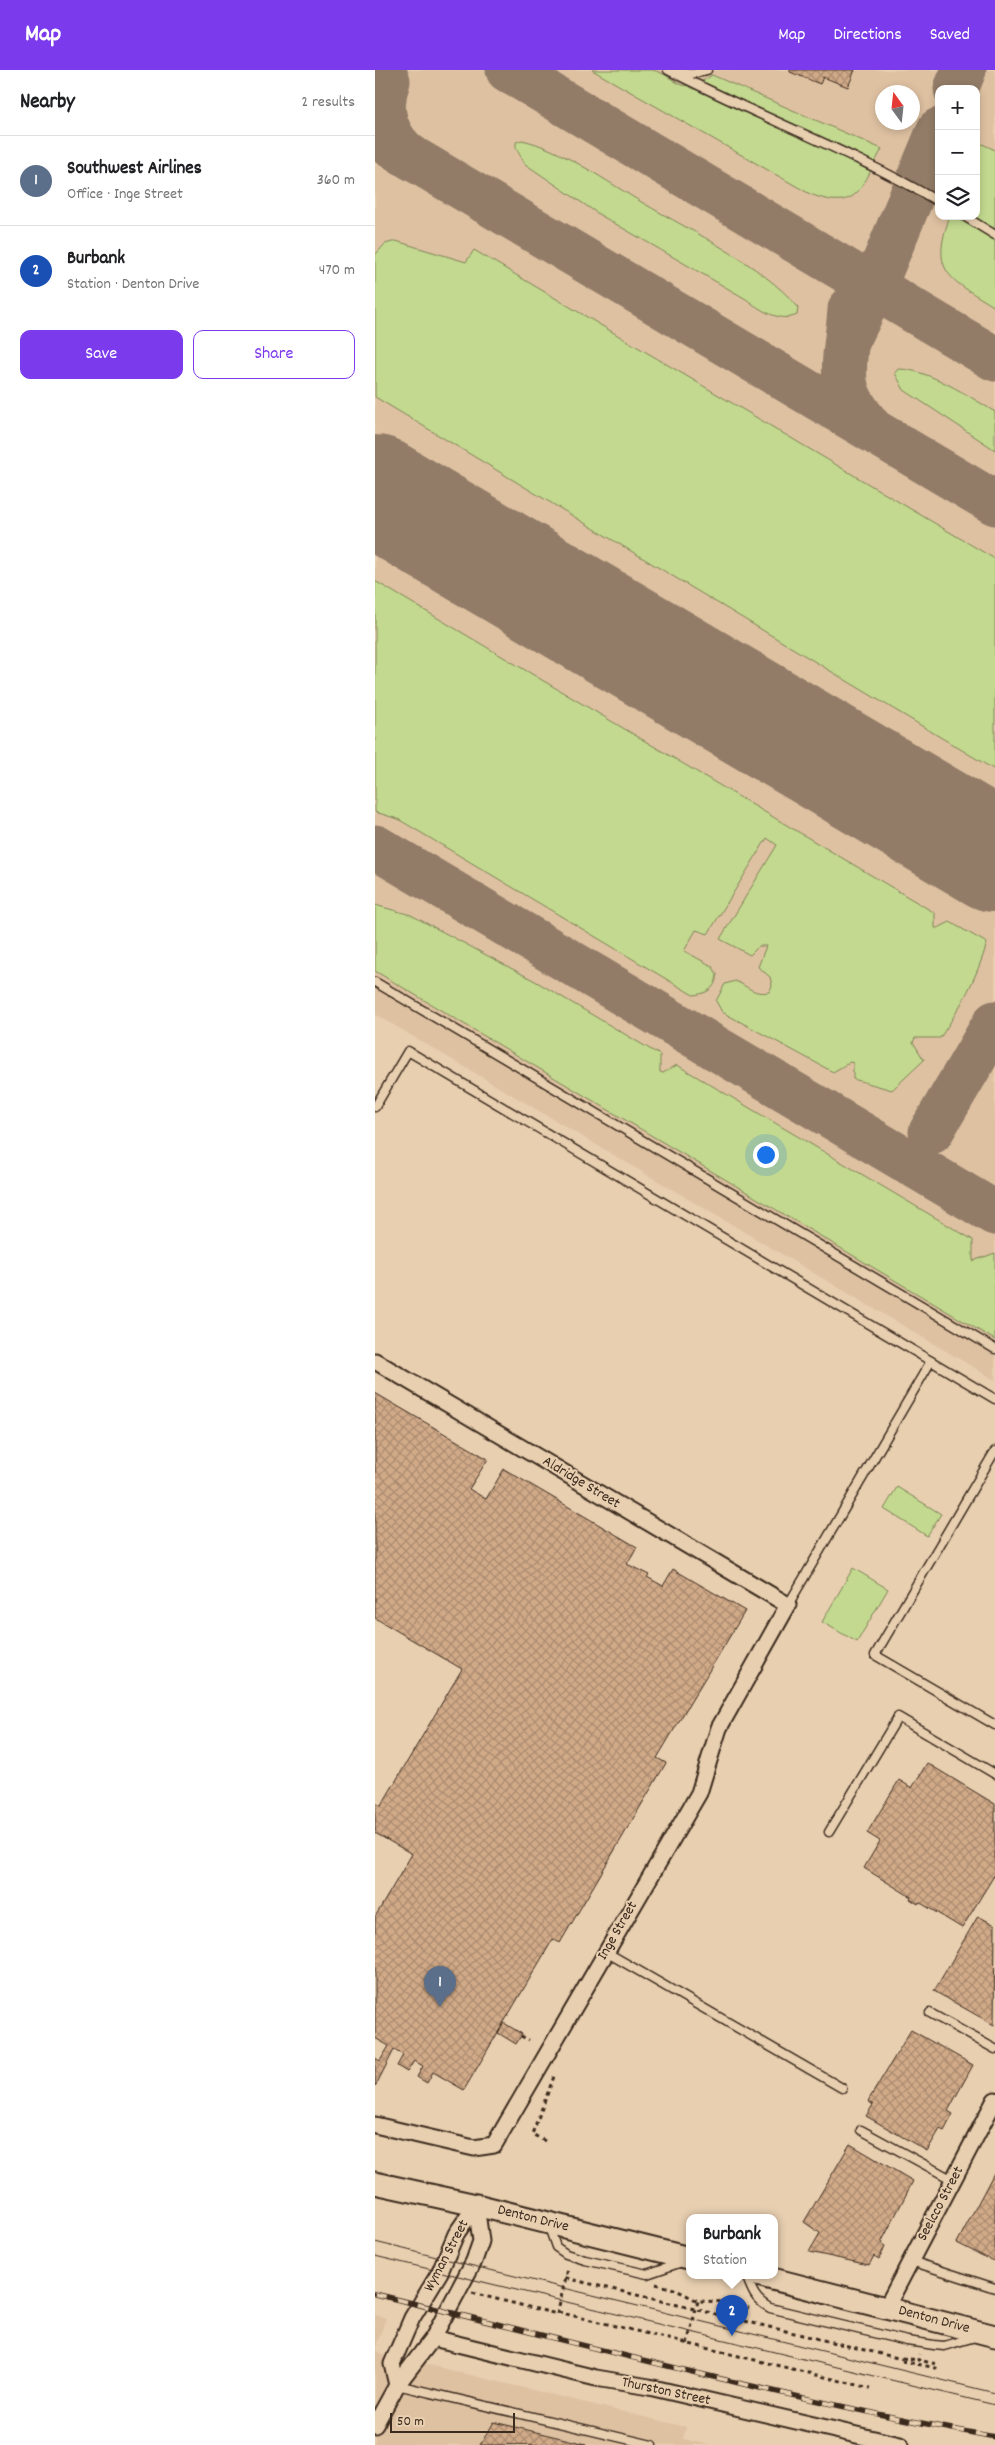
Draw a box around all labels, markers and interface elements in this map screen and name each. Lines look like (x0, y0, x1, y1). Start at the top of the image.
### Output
text: Map (25, 18, 61, 52)
text: Map (778, 23, 805, 48)
text: Directions (833, 23, 902, 48)
text: Saved (930, 23, 970, 48)
north arrow (875, 85, 920, 130)
map controls (935, 85, 980, 220)
button: + (935, 85, 980, 130)
text: Nearby (20, 88, 75, 118)
text: 2 results (301, 91, 355, 114)
button: − (935, 130, 980, 175)
text: Southwest Airlines (67, 156, 202, 183)
text: 1 (34, 169, 38, 192)
text: 360 m (317, 169, 355, 192)
button: layers (935, 175, 980, 220)
text: Office · Inge Street (67, 183, 183, 206)
text: Burbank (67, 246, 125, 273)
text: 2 (33, 259, 40, 282)
text: 470 m (319, 259, 355, 282)
text: Station · Denton Drive (67, 273, 199, 296)
button: Save (20, 330, 183, 379)
button: Share (193, 330, 355, 379)
your location (753, 1142, 779, 1168)
street label: Aldridge Street (538, 1451, 624, 1515)
street label: Inge Street (592, 1897, 644, 1964)
pin: 1 (424, 1966, 456, 2007)
street label: Seelcco Street (912, 2162, 970, 2245)
street label: Denton Drive (495, 2200, 571, 2239)
popup (686, 2214, 778, 2279)
street label: Wyman Street (419, 2216, 475, 2296)
text: Burbank (703, 2222, 761, 2249)
text: Station (703, 2249, 747, 2272)
pin: 2 (716, 2295, 748, 2336)
street label: Denton Drive (896, 2300, 972, 2340)
street label: Thurston Street (620, 2372, 713, 2412)
scale bar (390, 2410, 515, 2433)
text: 50 m (397, 2412, 424, 2432)

